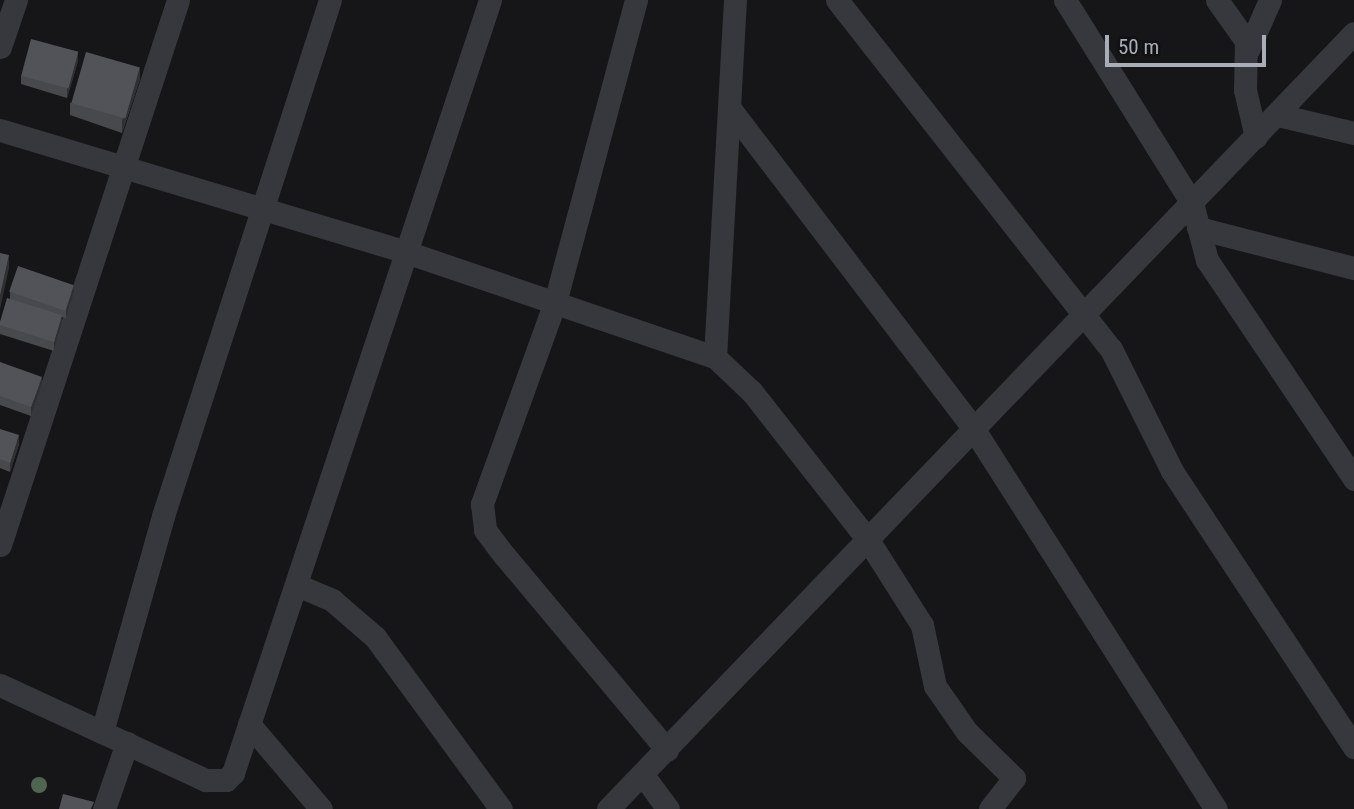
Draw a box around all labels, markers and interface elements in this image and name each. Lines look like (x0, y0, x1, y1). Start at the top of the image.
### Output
scale bar (1109, 21, 1270, 65)
text: 50 m (1118, 35, 1159, 59)

